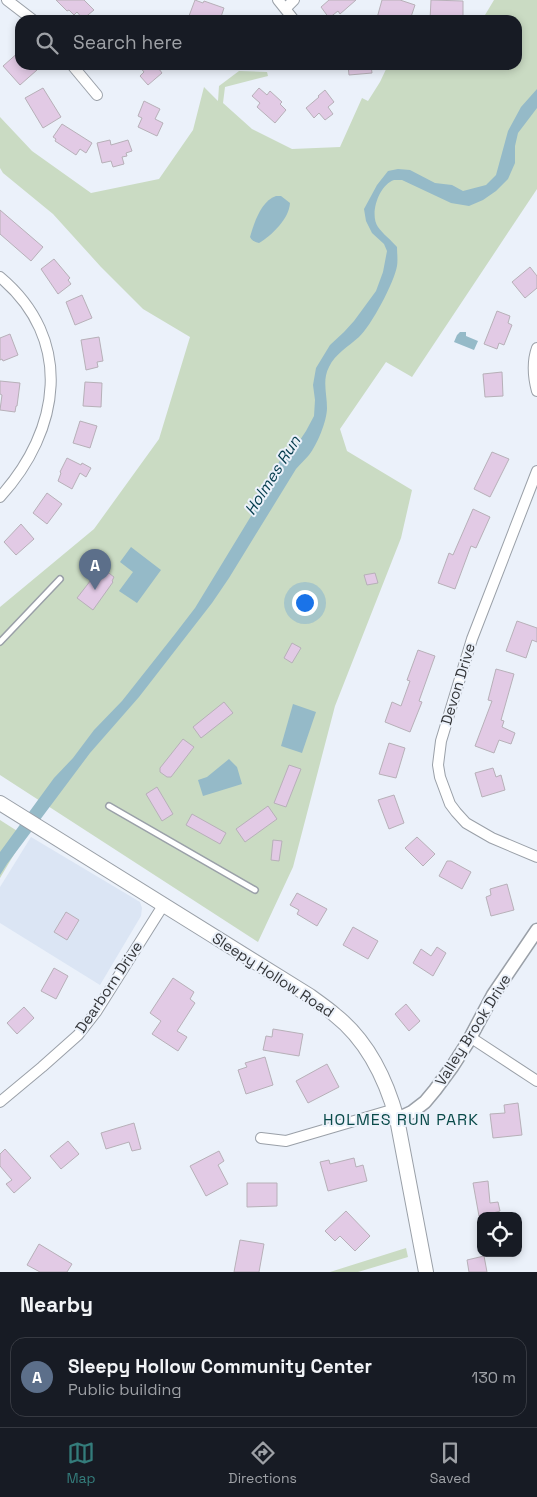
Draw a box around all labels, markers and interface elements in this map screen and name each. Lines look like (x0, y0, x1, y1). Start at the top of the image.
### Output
search box (15, 15, 522, 70)
icon: search (33, 29, 61, 57)
text: Search here (73, 30, 183, 55)
water label: Holmes Run (240, 431, 306, 519)
pin: A (79, 549, 111, 590)
your location (292, 590, 318, 616)
street label: Devon Drive (436, 641, 479, 727)
street label: Sleepy Hollow Road (209, 928, 338, 1021)
street label: Dearborn Drive (71, 937, 146, 1036)
street label: Valley Brook Drive (431, 970, 515, 1089)
district label: HOLMES RUN PARK (323, 1109, 479, 1130)
map controls (477, 1212, 522, 1257)
button: locate (477, 1212, 522, 1257)
text: Nearby (20, 1291, 93, 1318)
text: Sleepy Hollow Community Center (68, 1354, 372, 1379)
text: A (32, 1367, 42, 1388)
text: 130 m (472, 1367, 516, 1388)
text: Public building (68, 1379, 181, 1400)
tab: Map (66, 1439, 96, 1487)
tab: Directions (228, 1439, 297, 1487)
tab: Saved (430, 1439, 471, 1487)

